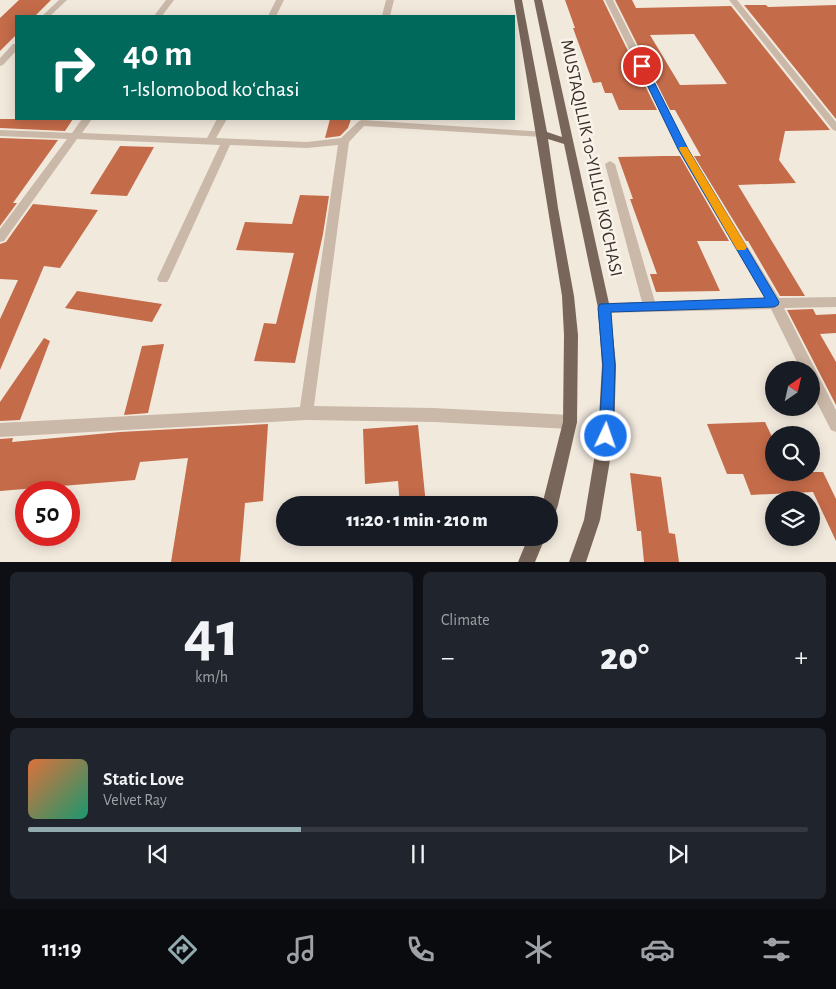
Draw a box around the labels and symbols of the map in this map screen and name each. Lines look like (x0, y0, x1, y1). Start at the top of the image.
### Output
street label: MUSTAQILLIK 10-YILLIGI KO'CHASI (557, 38, 625, 278)
pin (621, 45, 663, 87)
north arrow (765, 361, 820, 416)
position arrow (579, 409, 631, 461)
speed limit sign: 50 (15, 481, 80, 546)

